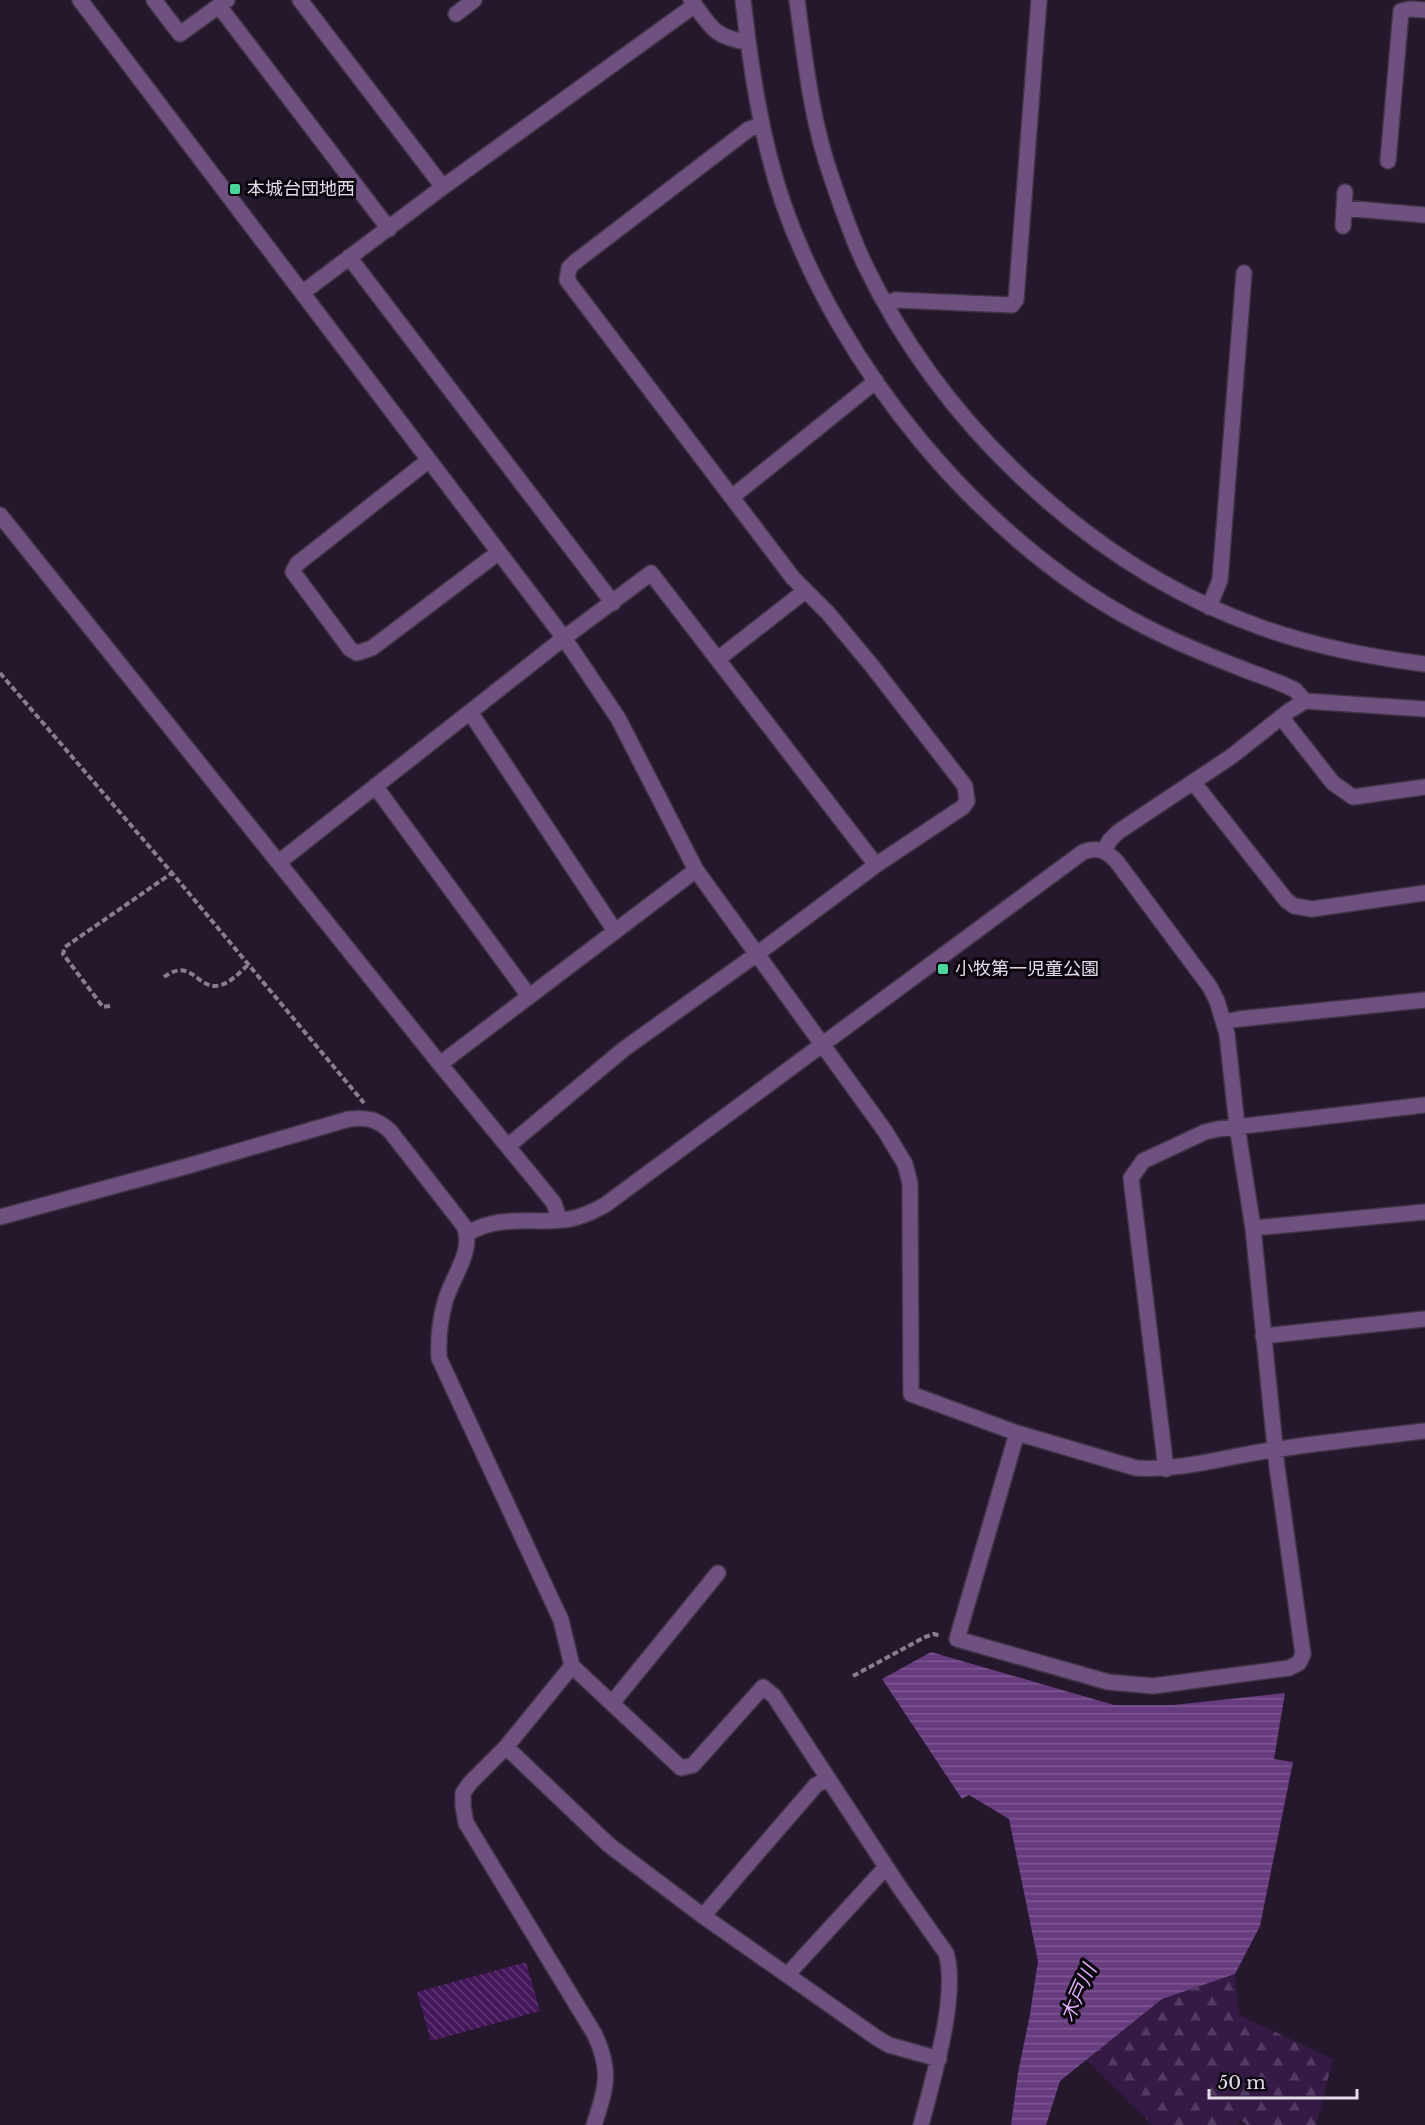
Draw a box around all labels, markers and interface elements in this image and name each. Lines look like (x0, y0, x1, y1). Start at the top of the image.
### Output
place label: 本城台団地西 (247, 178, 355, 200)
marker: 本城台団地西 (228, 182, 242, 196)
place label: 小牧第一児童公園 (955, 958, 1099, 980)
marker: 小牧第一児童公園 (936, 962, 950, 976)
water label: 木戸川 (1055, 1959, 1102, 2025)
scale bar (1209, 2062, 1358, 2100)
text: 50 m (1218, 2072, 1266, 2094)

